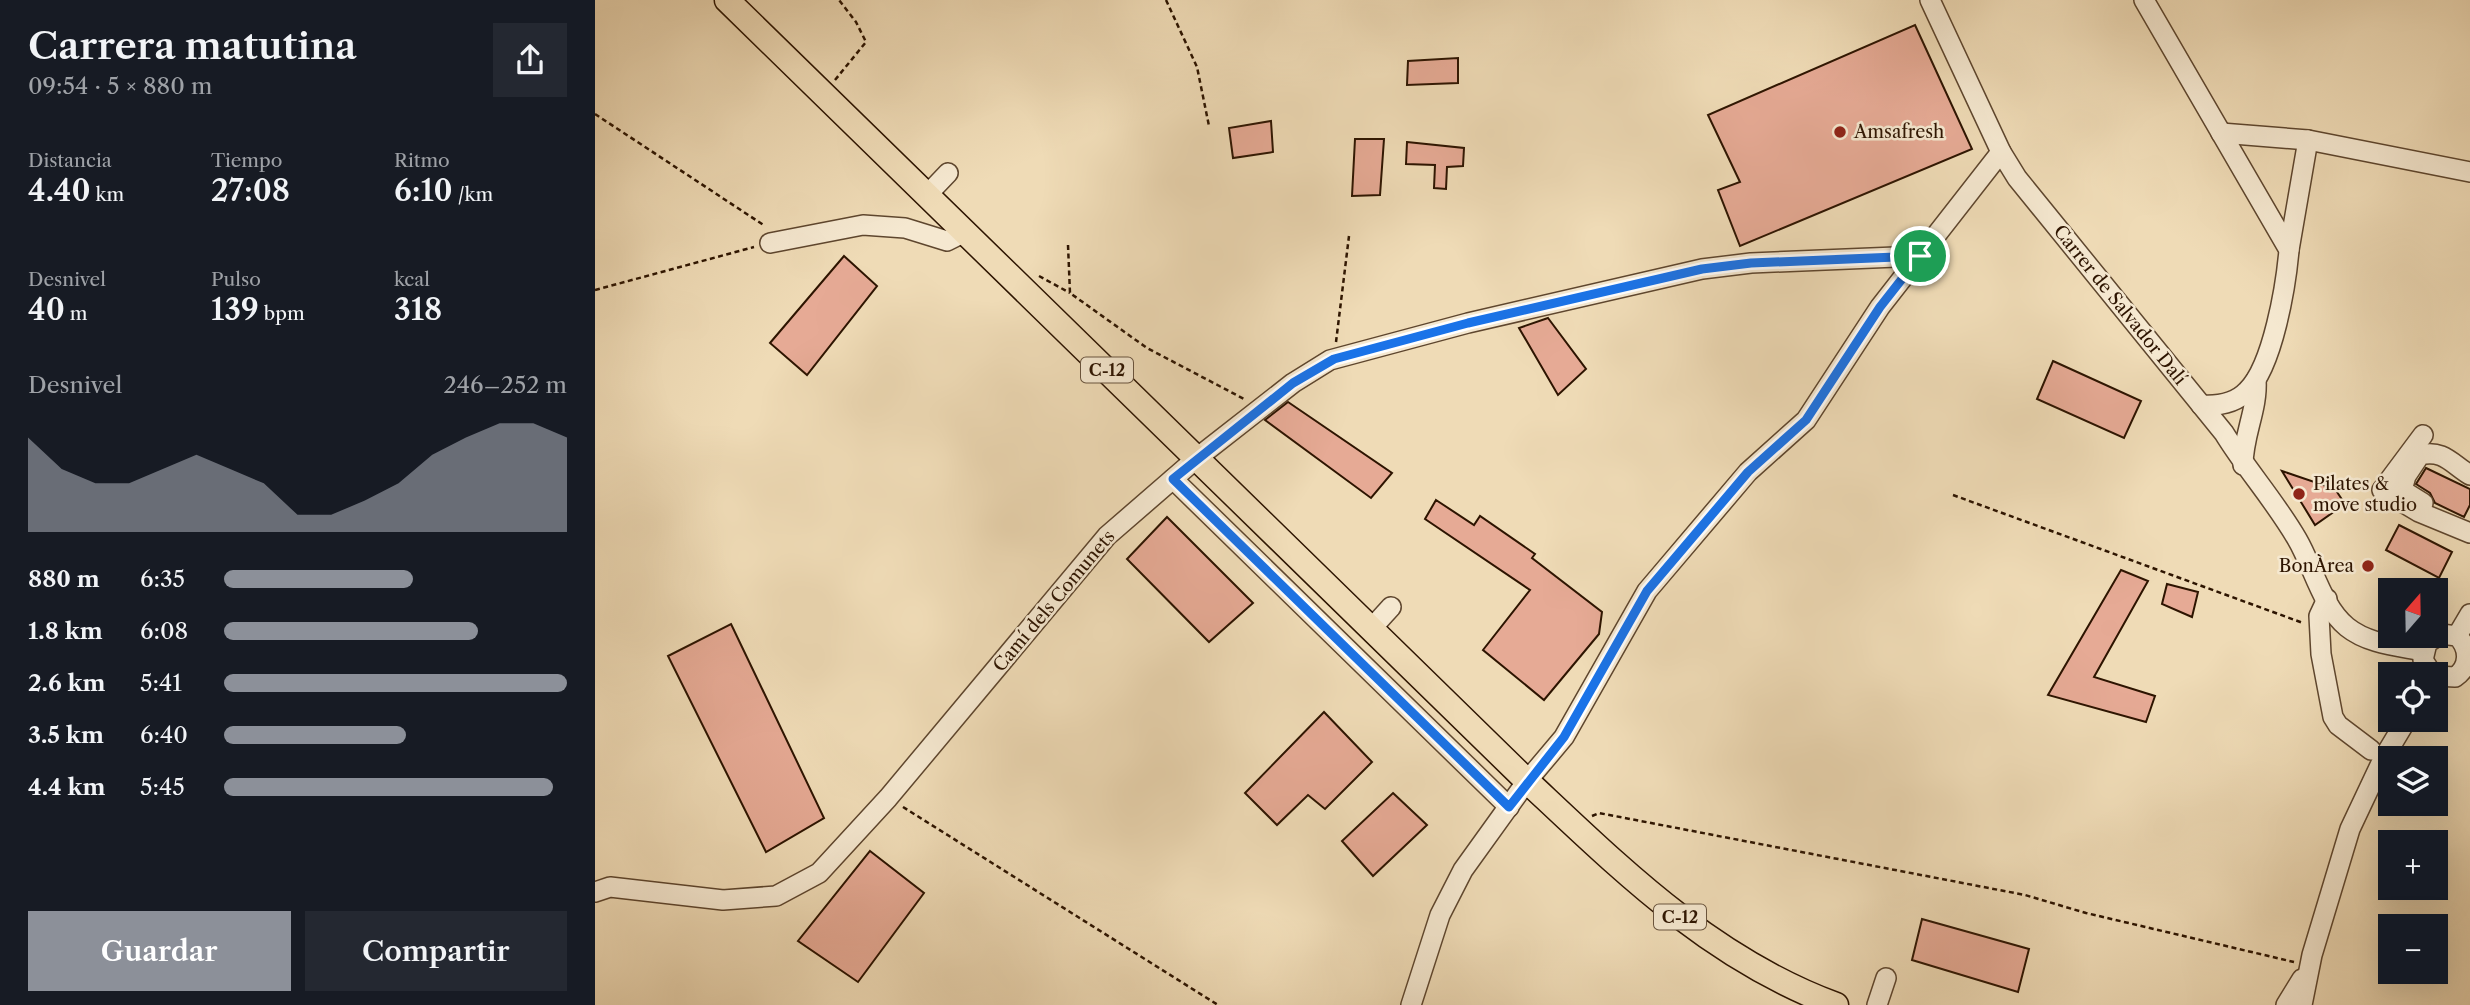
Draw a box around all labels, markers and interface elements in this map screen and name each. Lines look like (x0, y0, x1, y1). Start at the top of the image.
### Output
text: Carrera matutina (28, 22, 357, 69)
button: share (493, 23, 567, 97)
text: 09:54 · 5 × 880 m (28, 72, 212, 100)
place label: Amsafresh (1853, 121, 1944, 143)
marker: Amsafresh (1832, 124, 1848, 140)
text: Distancia (28, 149, 112, 172)
text: Tiempo (211, 149, 282, 172)
text: Ritmo (394, 149, 450, 172)
text: 4.40 (28, 172, 91, 209)
text: 27:08 (211, 172, 290, 209)
text: 6:10 (394, 172, 453, 209)
text: km (91, 183, 124, 206)
text: /km (453, 183, 493, 206)
street label: Carrer de Salvador Dalí (2049, 221, 2192, 390)
pin (1890, 226, 1950, 286)
icon: arrive (1901, 237, 1939, 275)
text: Desnivel (28, 268, 106, 291)
text: Pulso (211, 268, 261, 291)
text: kcal (394, 268, 430, 291)
text: 40 (28, 291, 65, 328)
text: 139 (211, 291, 259, 328)
text: 318 (394, 291, 442, 328)
text: m (65, 302, 87, 325)
text: bpm (259, 302, 305, 325)
road number: C-12 (1081, 358, 1133, 382)
text: Desnivel (28, 371, 122, 399)
text: 246–252 m (443, 371, 567, 399)
place label: Pilates & move studio (2313, 473, 2417, 516)
marker: Pilates & move studio (2291, 486, 2307, 502)
street label: Camí dels Comunets (988, 526, 1120, 676)
place label: BonÀrea (2279, 554, 2354, 577)
marker: BonÀrea (2360, 558, 2376, 574)
text: 880 m (28, 565, 100, 593)
text: 6:35 (140, 565, 185, 593)
north arrow (2378, 578, 2448, 648)
map controls (2378, 578, 2448, 984)
text: 1.8 km (28, 617, 103, 645)
text: 6:08 (140, 617, 188, 645)
button: locate (2378, 662, 2448, 732)
text: 2.6 km (28, 669, 106, 697)
text: 5:41 (140, 669, 182, 697)
text: 3.5 km (28, 721, 104, 749)
text: 6:40 (140, 721, 188, 749)
button: layers (2378, 746, 2448, 816)
text: 4.4 km (28, 773, 105, 801)
text: 5:45 (140, 773, 185, 801)
button: + (2378, 830, 2448, 900)
road number: C-12 (1654, 904, 1706, 930)
button: Guardar (28, 911, 291, 991)
button: Compartir (305, 911, 567, 991)
button: − (2378, 914, 2448, 984)

